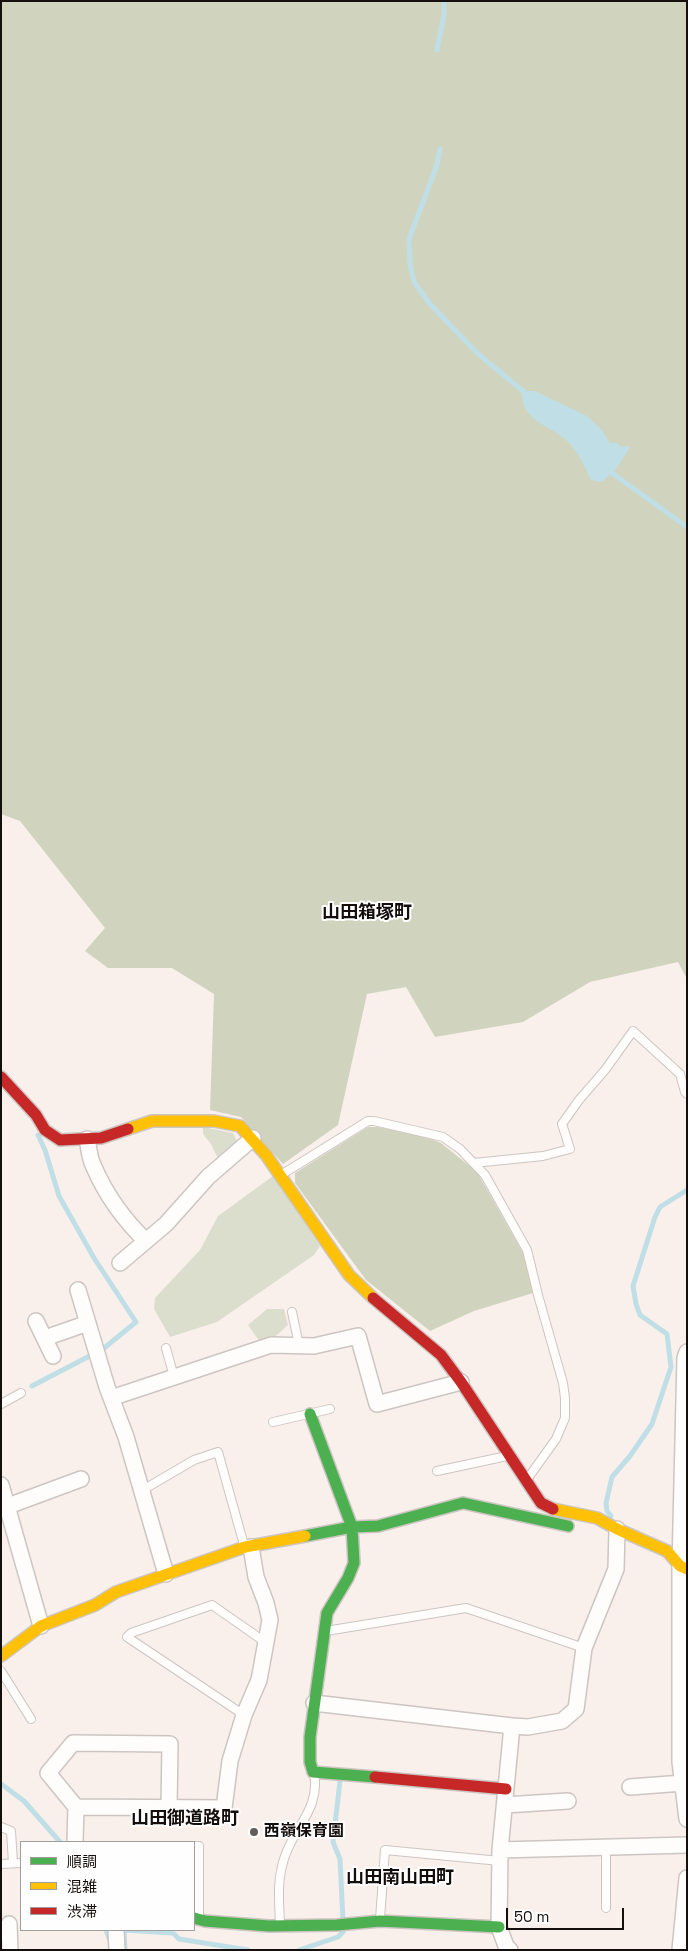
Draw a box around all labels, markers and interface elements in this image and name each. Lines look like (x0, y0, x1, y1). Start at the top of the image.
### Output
district label: 山田箱塚町 (322, 902, 412, 924)
district label: 山田御道路町 (131, 1808, 239, 1830)
place label: 西嶺保育園 (264, 1822, 344, 1842)
marker: 西嶺保育園 (248, 1826, 260, 1838)
legend (20, 1841, 195, 1931)
text: 順調 (67, 1852, 97, 1871)
district label: 山田南山田町 (346, 1867, 454, 1889)
text: 混雑 (67, 1877, 97, 1896)
scale bar (508, 1898, 626, 1930)
text: 渋滞 (67, 1902, 97, 1921)
text: 50 m (514, 1907, 549, 1926)

